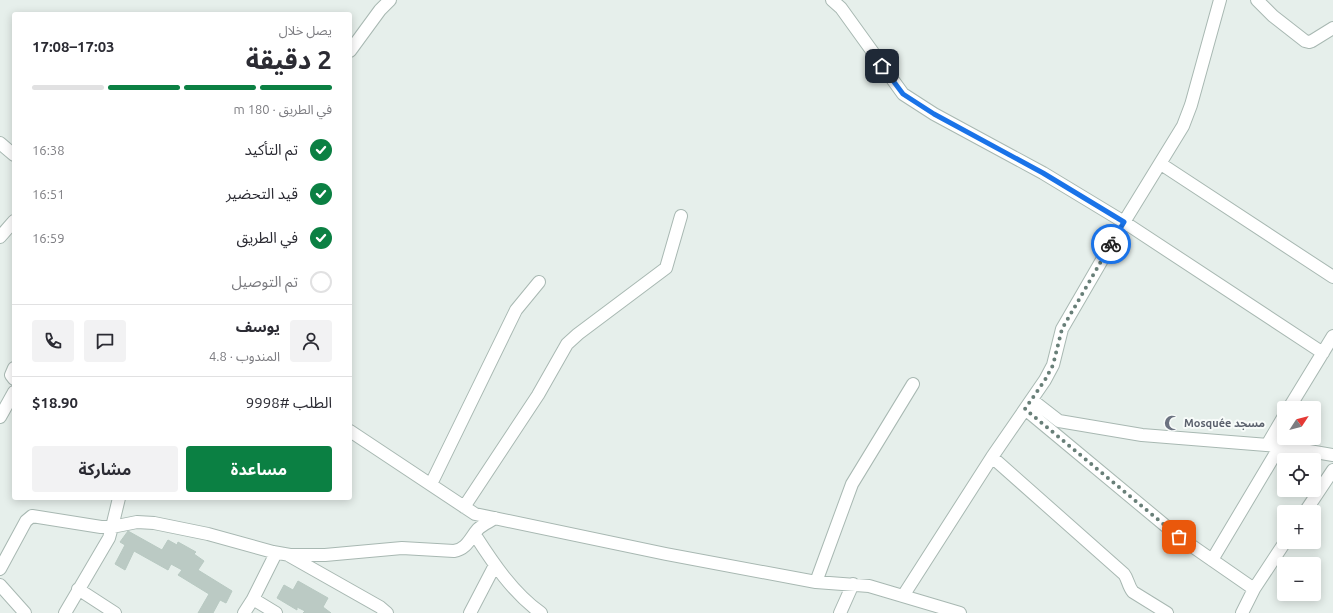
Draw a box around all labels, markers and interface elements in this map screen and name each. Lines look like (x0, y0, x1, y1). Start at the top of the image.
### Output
text: يصل خلال (279, 23, 332, 37)
text: 17:03–17:08 (32, 38, 115, 55)
text: 2 دقيقة (246, 45, 332, 74)
pin (865, 49, 899, 83)
icon: home (871, 55, 893, 77)
text: في الطريق · 180 m (233, 102, 332, 116)
icon: check (310, 139, 332, 161)
text: تم التأكيد (244, 141, 298, 158)
text: 16:38 (32, 143, 65, 157)
icon: check (310, 183, 332, 205)
text: قيد التحضير (226, 185, 298, 202)
text: 16:51 (32, 187, 65, 201)
courier (1091, 224, 1131, 264)
icon: check (310, 227, 332, 249)
text: في الطريق (237, 229, 298, 246)
text: 16:59 (32, 231, 65, 245)
icon: bike (1100, 233, 1122, 255)
text: تم التوصيل (231, 273, 298, 290)
text: يوسف (236, 318, 280, 335)
button: phone (32, 320, 74, 362)
button: chat (84, 320, 126, 362)
button: person (290, 320, 332, 362)
text: المندوب · 4.8 (209, 349, 280, 363)
text: $18.90 (32, 394, 78, 411)
text: الطلب #9998 (246, 394, 332, 411)
north arrow (1277, 401, 1321, 445)
map controls (1277, 401, 1321, 601)
mosque icon: Mosquée مسجد (1163, 414, 1181, 432)
place label: Mosquée مسجد (1184, 417, 1265, 430)
button: مشاركة (32, 446, 178, 492)
button: مساعدة (186, 446, 332, 492)
button: locate (1277, 453, 1321, 497)
button: + (1277, 505, 1321, 549)
pin (1162, 520, 1196, 554)
icon: bag (1168, 526, 1190, 548)
button: − (1277, 557, 1321, 601)

